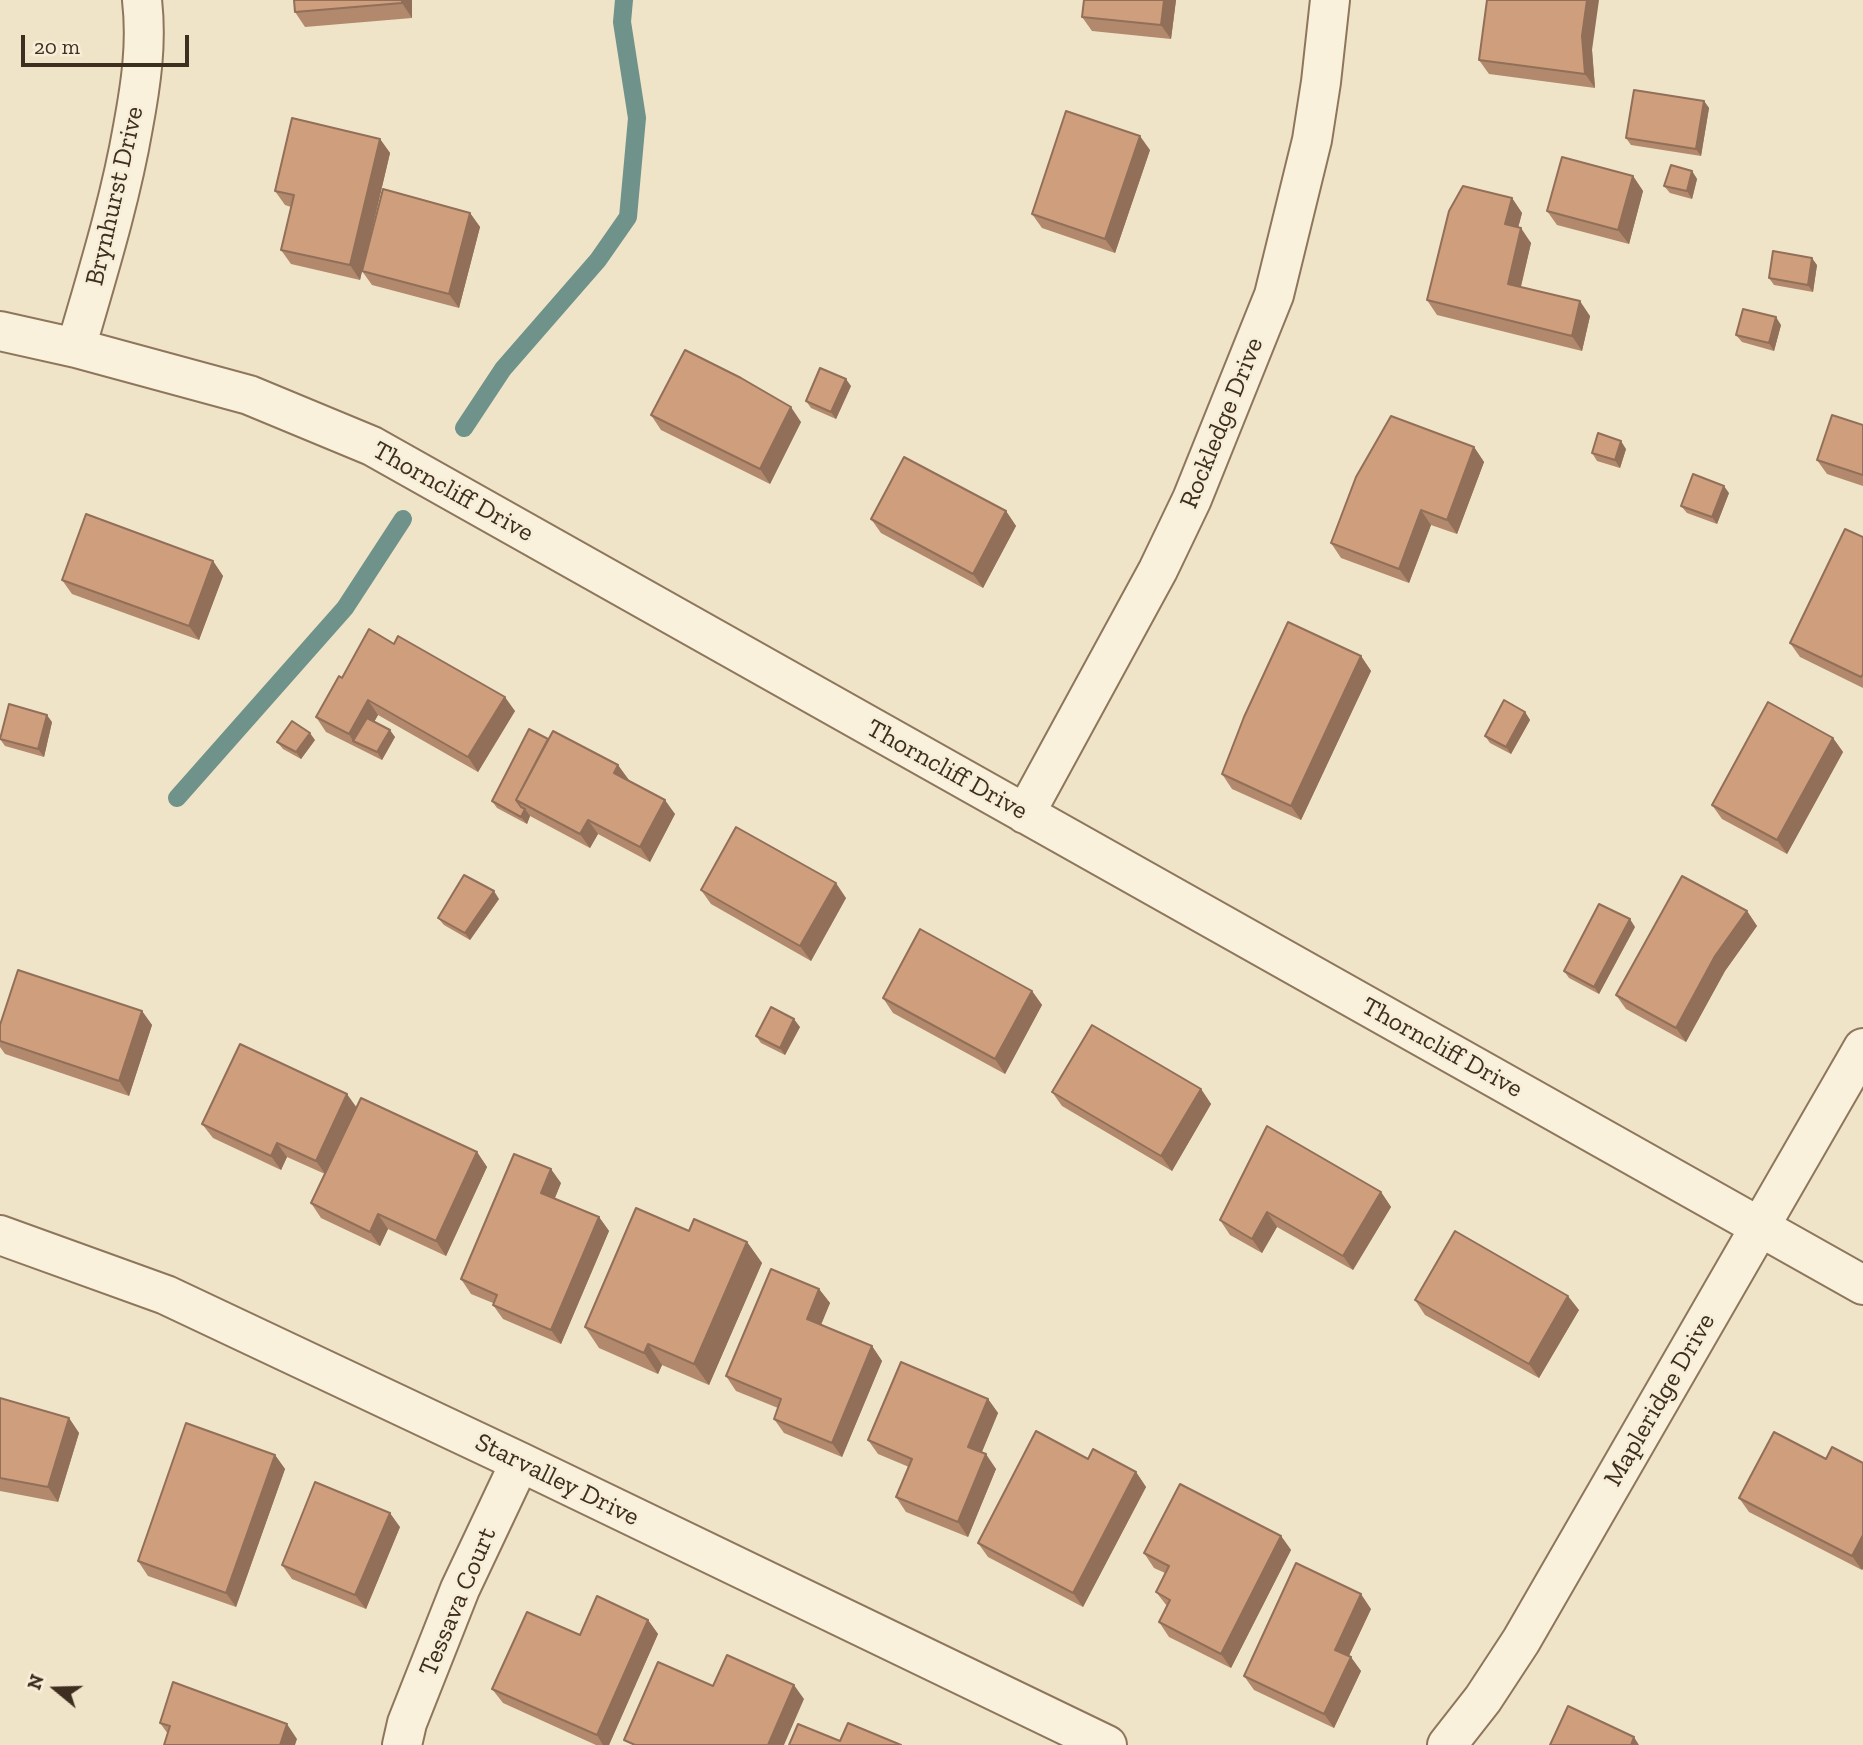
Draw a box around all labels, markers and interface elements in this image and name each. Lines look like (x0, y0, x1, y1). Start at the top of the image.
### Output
scale bar (24, 21, 192, 65)
text: 20 m (34, 34, 80, 59)
street label: Brynhurst Drive (79, 103, 151, 289)
street label: Rockledge Drive (1174, 333, 1270, 513)
street label: Thorncliff Drive (367, 435, 539, 549)
street label: Thorncliff Drive (861, 713, 1033, 827)
street label: Thorncliff Drive (1356, 991, 1528, 1105)
street label: Mapleridge Drive (1598, 1308, 1722, 1492)
street label: Starvalley Drive (470, 1427, 644, 1533)
street label: Tessava Court (413, 1523, 503, 1681)
north arrow (21, 1654, 91, 1724)
text: N (22, 1671, 49, 1693)

